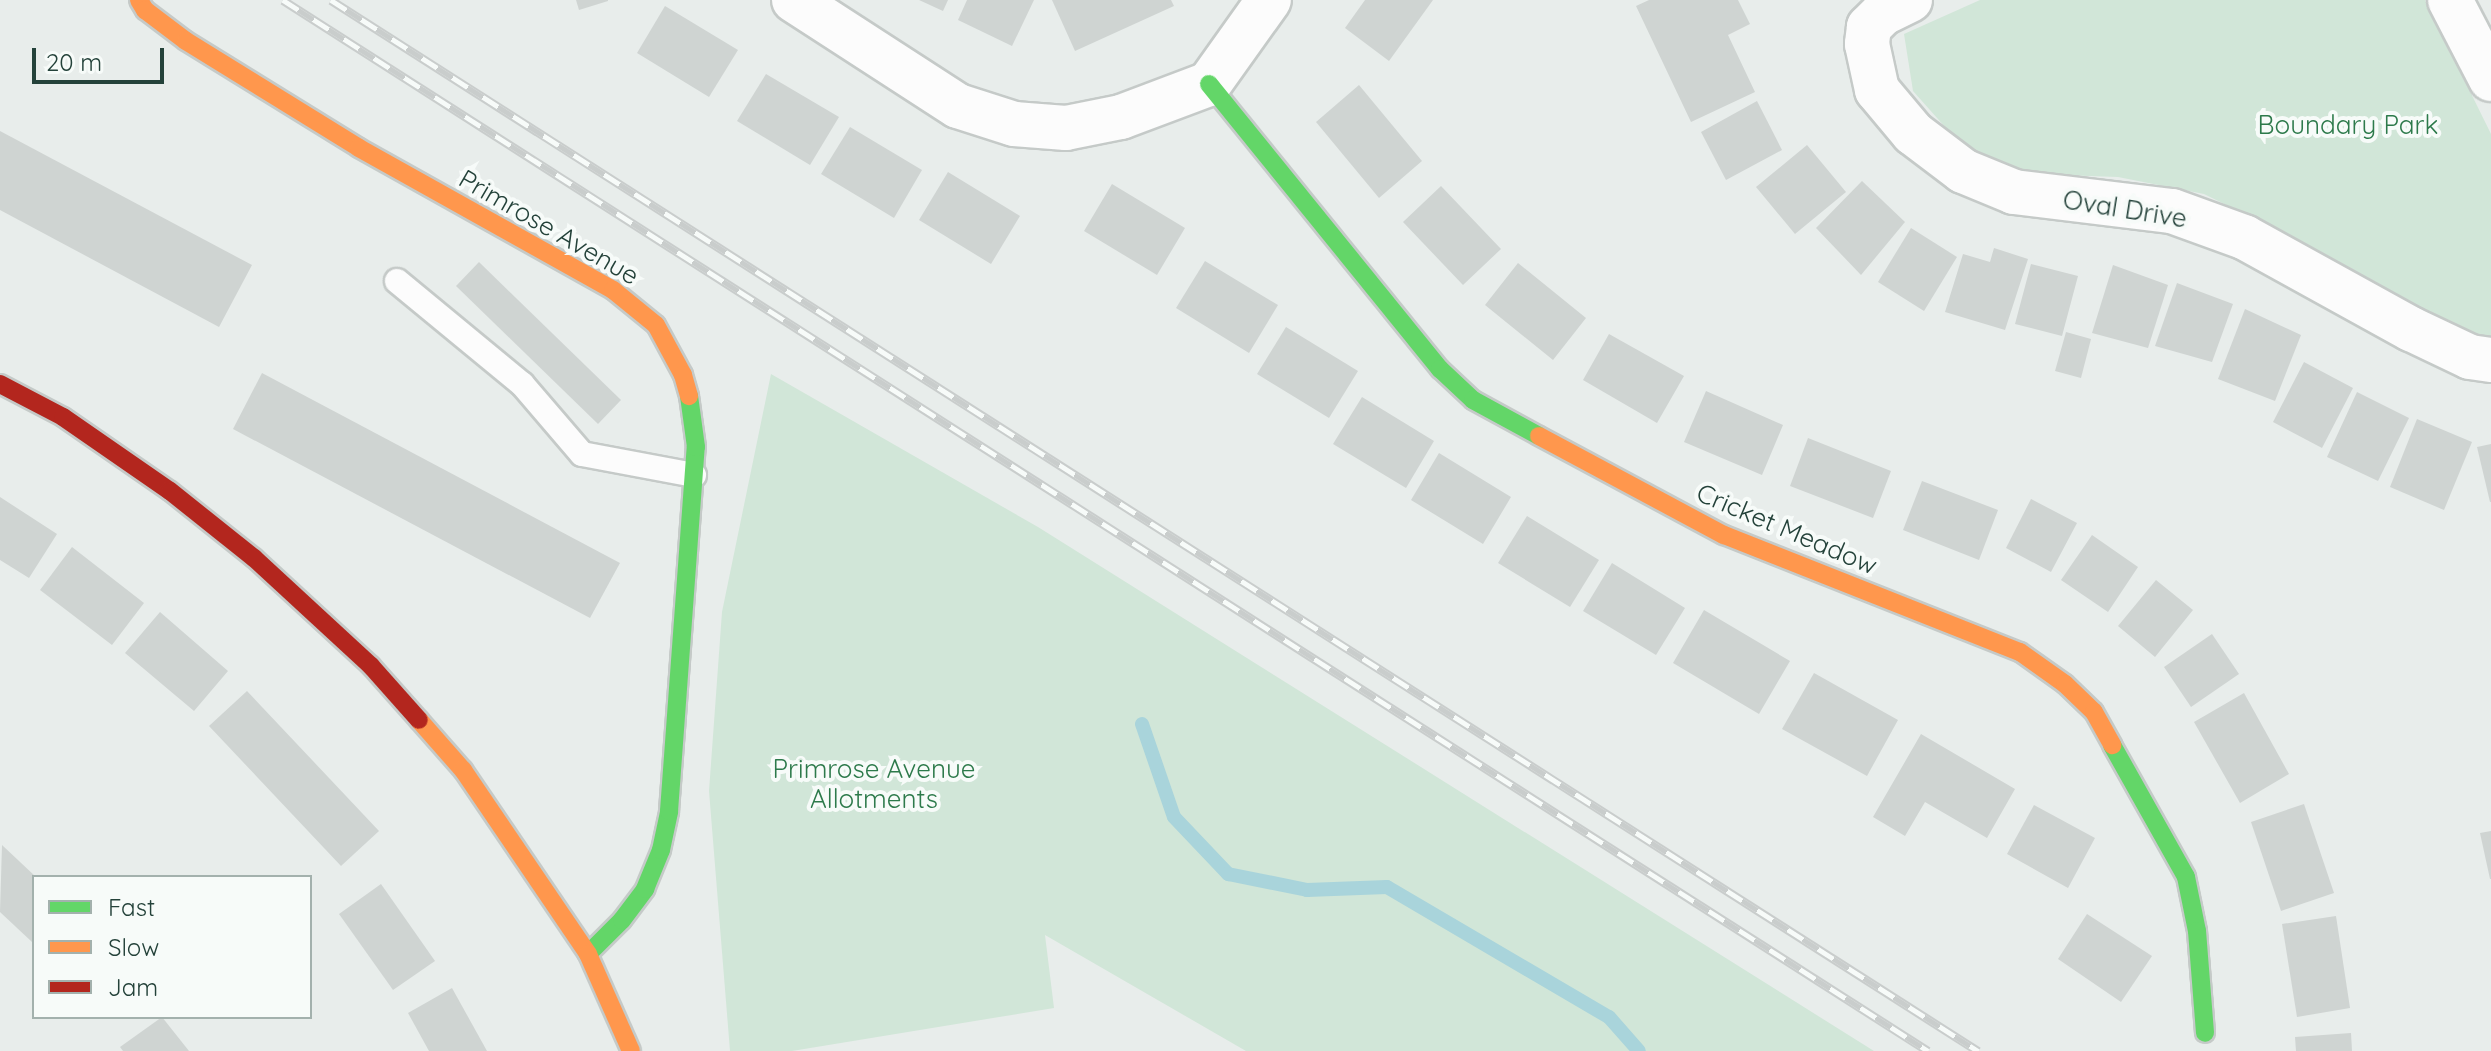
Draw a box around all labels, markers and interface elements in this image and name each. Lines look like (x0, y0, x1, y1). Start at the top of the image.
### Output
scale bar (36, 32, 168, 82)
text: 20 m (46, 47, 102, 77)
park label: Boundary Park (2258, 109, 2438, 141)
street label: Primrose Avenue (453, 163, 645, 291)
street label: Oval Drive (2061, 184, 2189, 234)
street label: Cricket Meadow (1692, 477, 1882, 581)
park label: Primrose Avenue Allotments (773, 753, 975, 814)
legend (32, 875, 312, 1019)
text: Fast (108, 892, 155, 922)
text: Slow (108, 932, 159, 962)
text: Jam (108, 972, 158, 1002)

